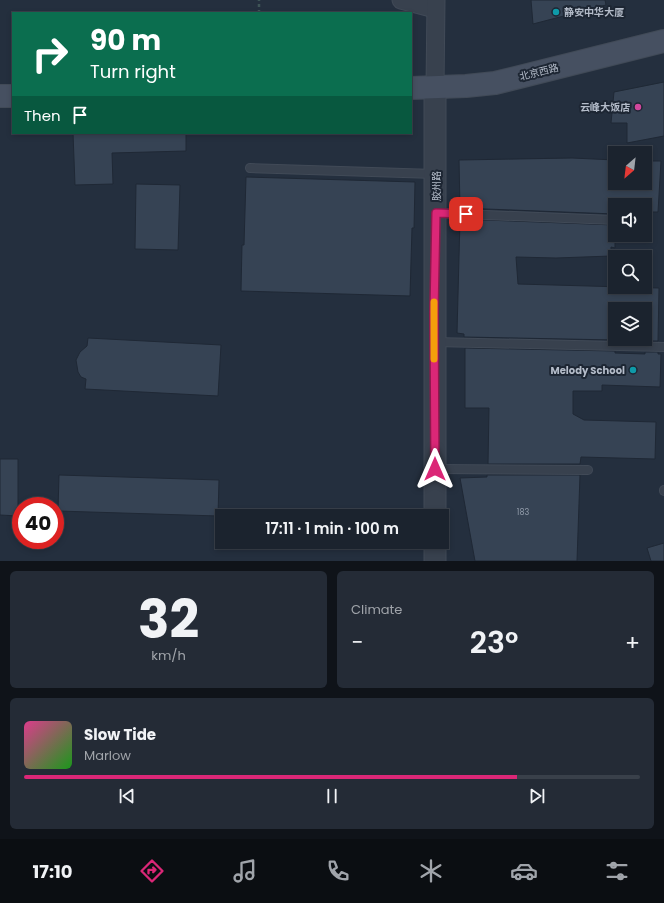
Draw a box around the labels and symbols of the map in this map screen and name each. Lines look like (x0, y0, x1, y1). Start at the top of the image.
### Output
place label: 静安中华大厦 (564, 5, 624, 20)
marker: 静安中华大厦 (551, 7, 561, 17)
street label: 北京西路 (518, 60, 560, 84)
place label: 云峰大饭店 (580, 100, 630, 115)
marker: 云峰大饭店 (633, 102, 643, 112)
north arrow (608, 146, 652, 190)
street label: 胶州路 (429, 171, 444, 201)
pin (449, 197, 483, 231)
place label: Melody School (550, 363, 625, 378)
marker: Melody School (628, 365, 638, 375)
position arrow (414, 448, 456, 490)
speed limit sign: 40 (12, 497, 64, 549)
house number: 183 (517, 507, 529, 518)

